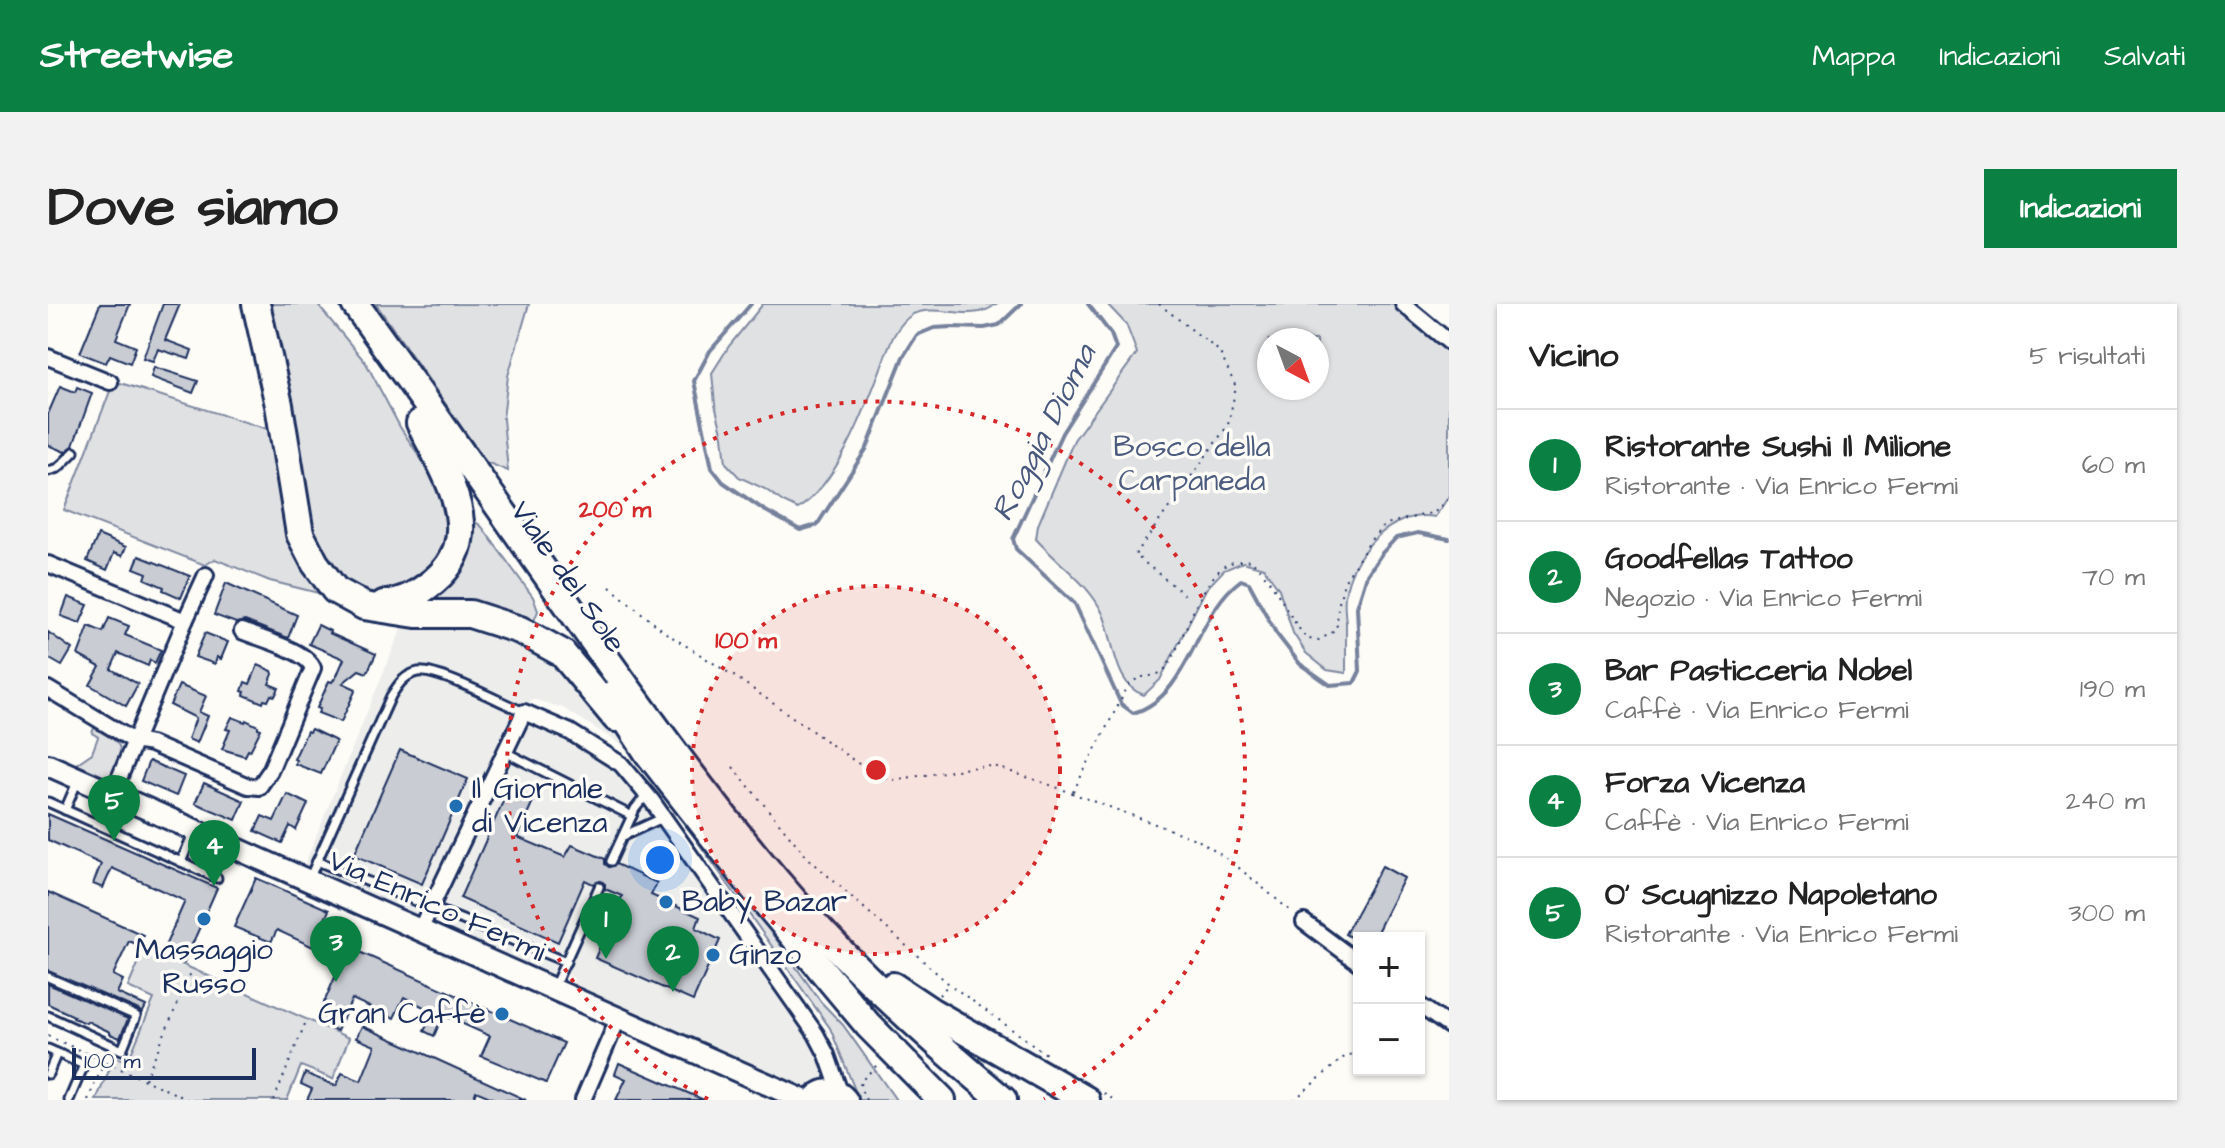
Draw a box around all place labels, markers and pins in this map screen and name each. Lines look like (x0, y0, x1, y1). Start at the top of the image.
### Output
centre of rings (862, 756, 890, 784)
place label: Il Giornale di Vicenza (472, 768, 608, 844)
pin: 5 (88, 775, 140, 841)
marker: Il Giornale di Vicenza (447, 797, 465, 815)
pin: 4 (188, 820, 240, 886)
place label: Baby Bazar (682, 881, 847, 924)
pin: 1 (580, 893, 632, 959)
marker: Baby Bazar (657, 893, 675, 911)
marker: Massaggio Russo (195, 910, 213, 928)
pin: 3 (310, 916, 362, 982)
pin: 2 (647, 926, 699, 992)
place label: Massaggio Russo (135, 929, 273, 1005)
place label: Ginzo (729, 934, 801, 976)
marker: Ginzo (704, 946, 722, 964)
place label: Gran Caffè (318, 993, 486, 1035)
marker: Gran Caffè (493, 1005, 511, 1023)

